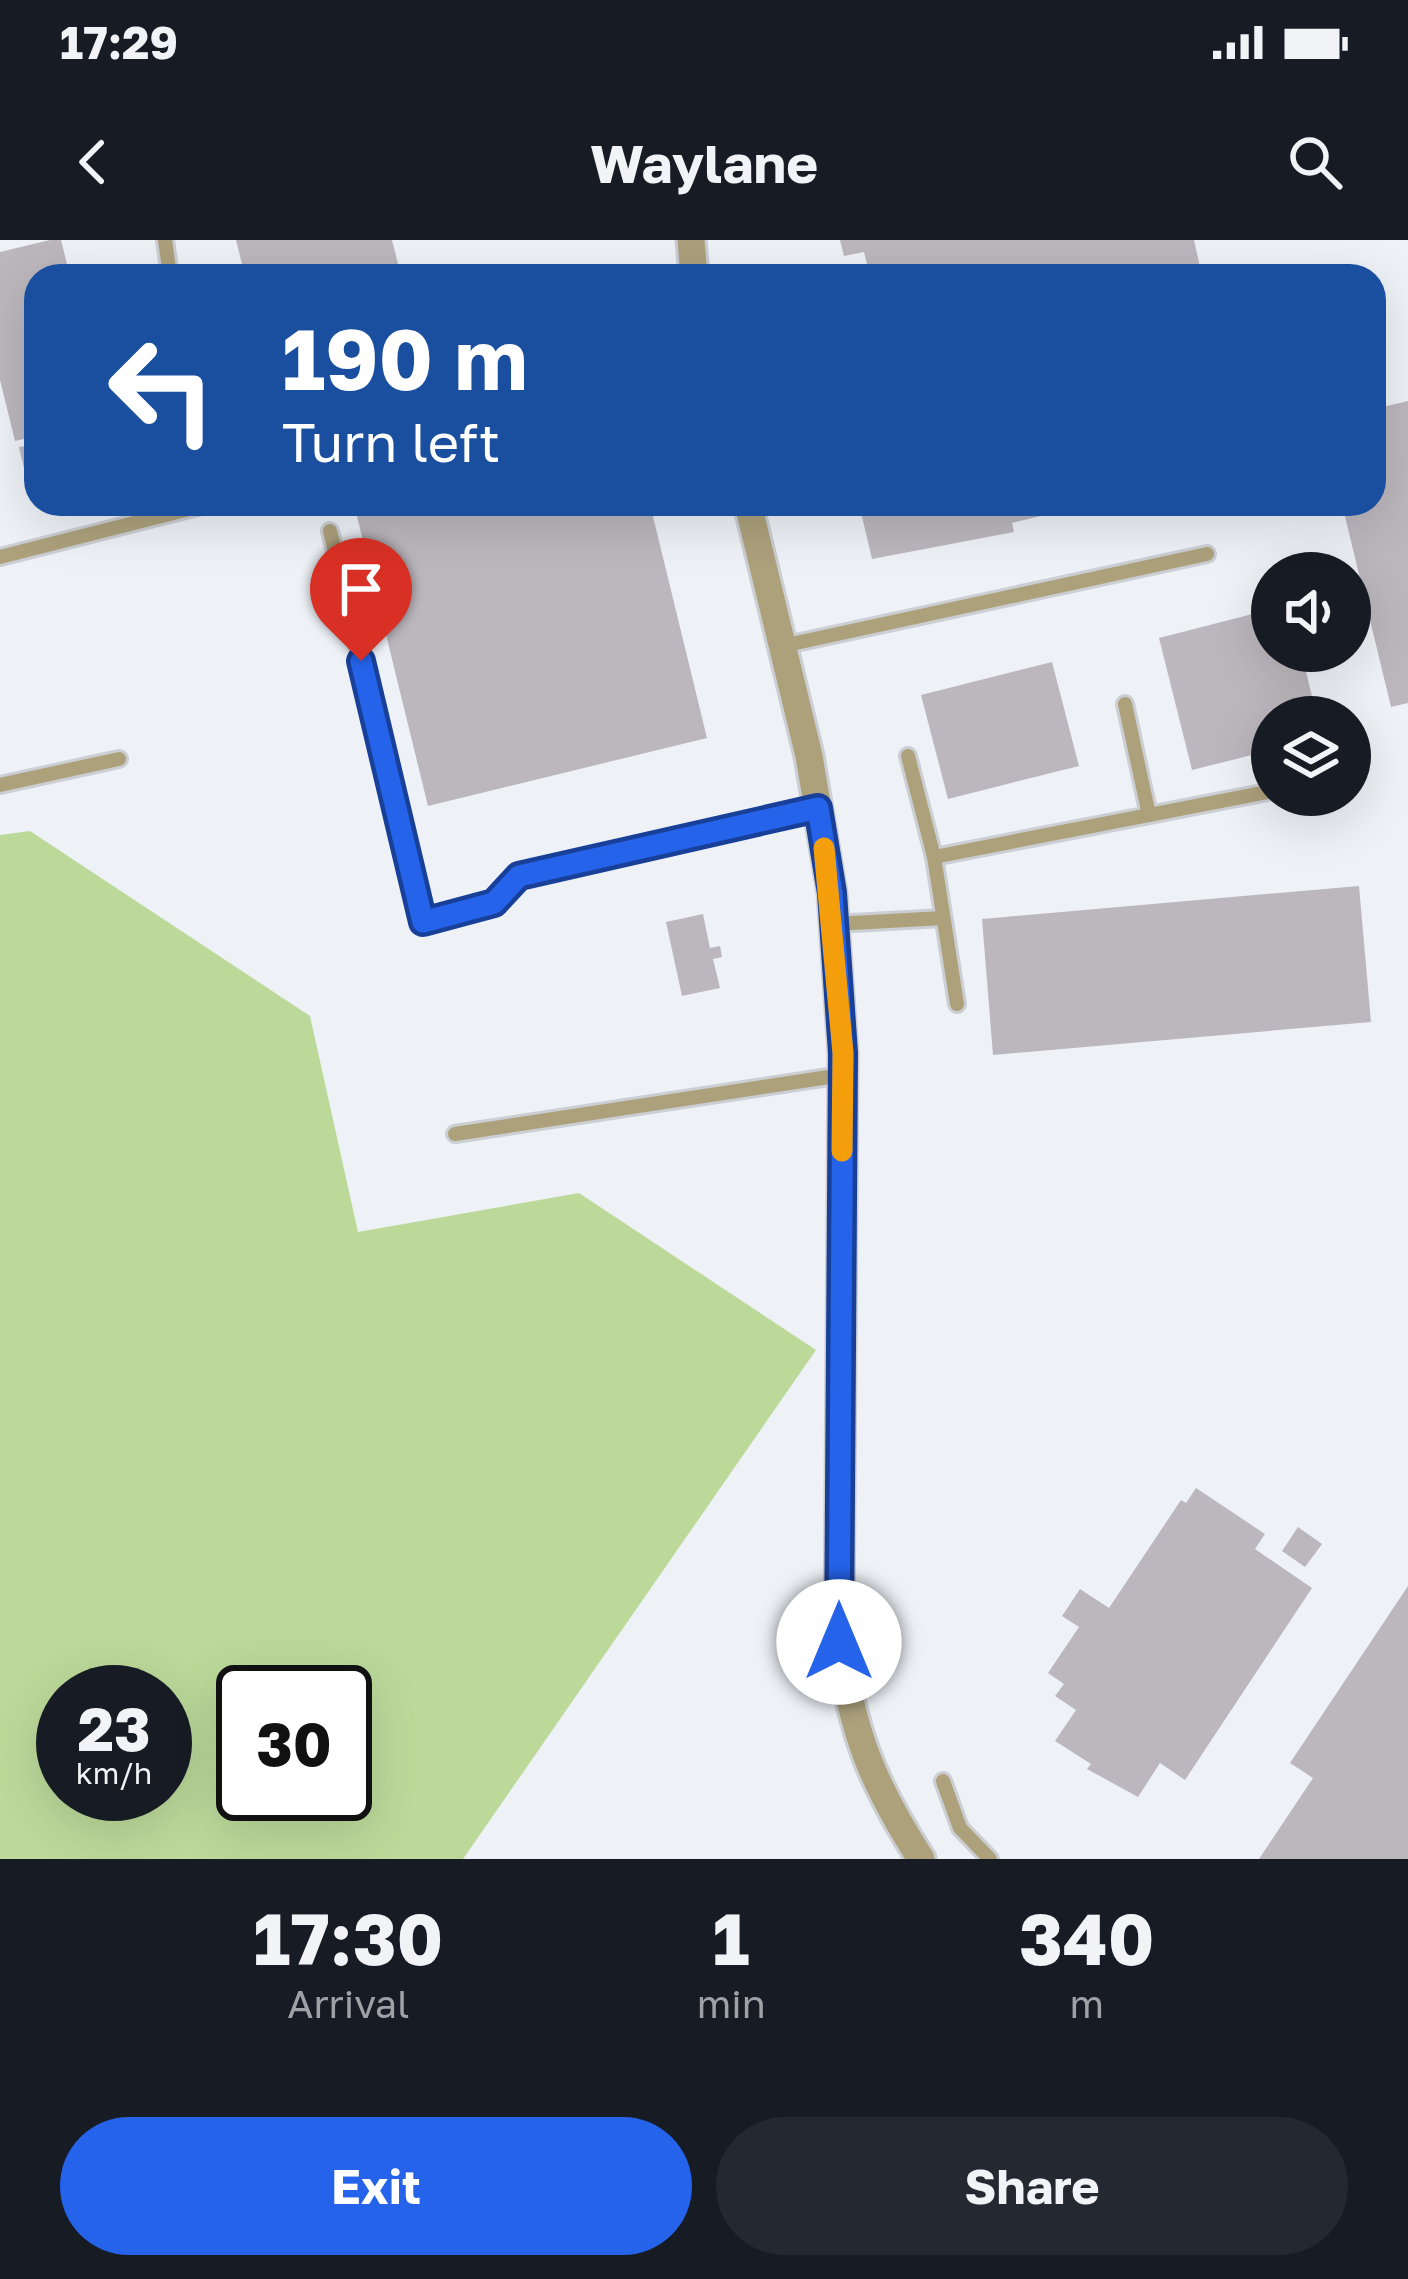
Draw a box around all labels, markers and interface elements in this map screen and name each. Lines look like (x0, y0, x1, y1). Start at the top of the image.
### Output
text: 17:29 (60, 15, 178, 69)
icon: back (60, 129, 126, 195)
icon: search (1282, 129, 1348, 195)
text: Waylane (590, 130, 818, 195)
text: 190 m (282, 308, 528, 408)
icon: left (84, 312, 240, 468)
text: Turn left (282, 409, 500, 474)
pin (310, 538, 412, 661)
map controls (1251, 552, 1371, 816)
button: sound (1251, 552, 1371, 672)
icon: arrive (328, 556, 394, 622)
button: layers (1251, 696, 1371, 816)
position arrow (776, 1579, 902, 1705)
speed limit sign: 30 (216, 1665, 372, 1821)
text: 23 (77, 1692, 151, 1764)
text: km/h (76, 1755, 152, 1791)
text: 17:30 (253, 1894, 443, 1981)
text: 1 (713, 1894, 750, 1981)
text: 340 (1019, 1894, 1155, 1981)
text: Arrival (287, 1980, 409, 2027)
text: min (697, 1980, 766, 2027)
text: m (1070, 1980, 1104, 2027)
button: Exit (60, 2117, 692, 2255)
button: Share (716, 2117, 1348, 2255)

